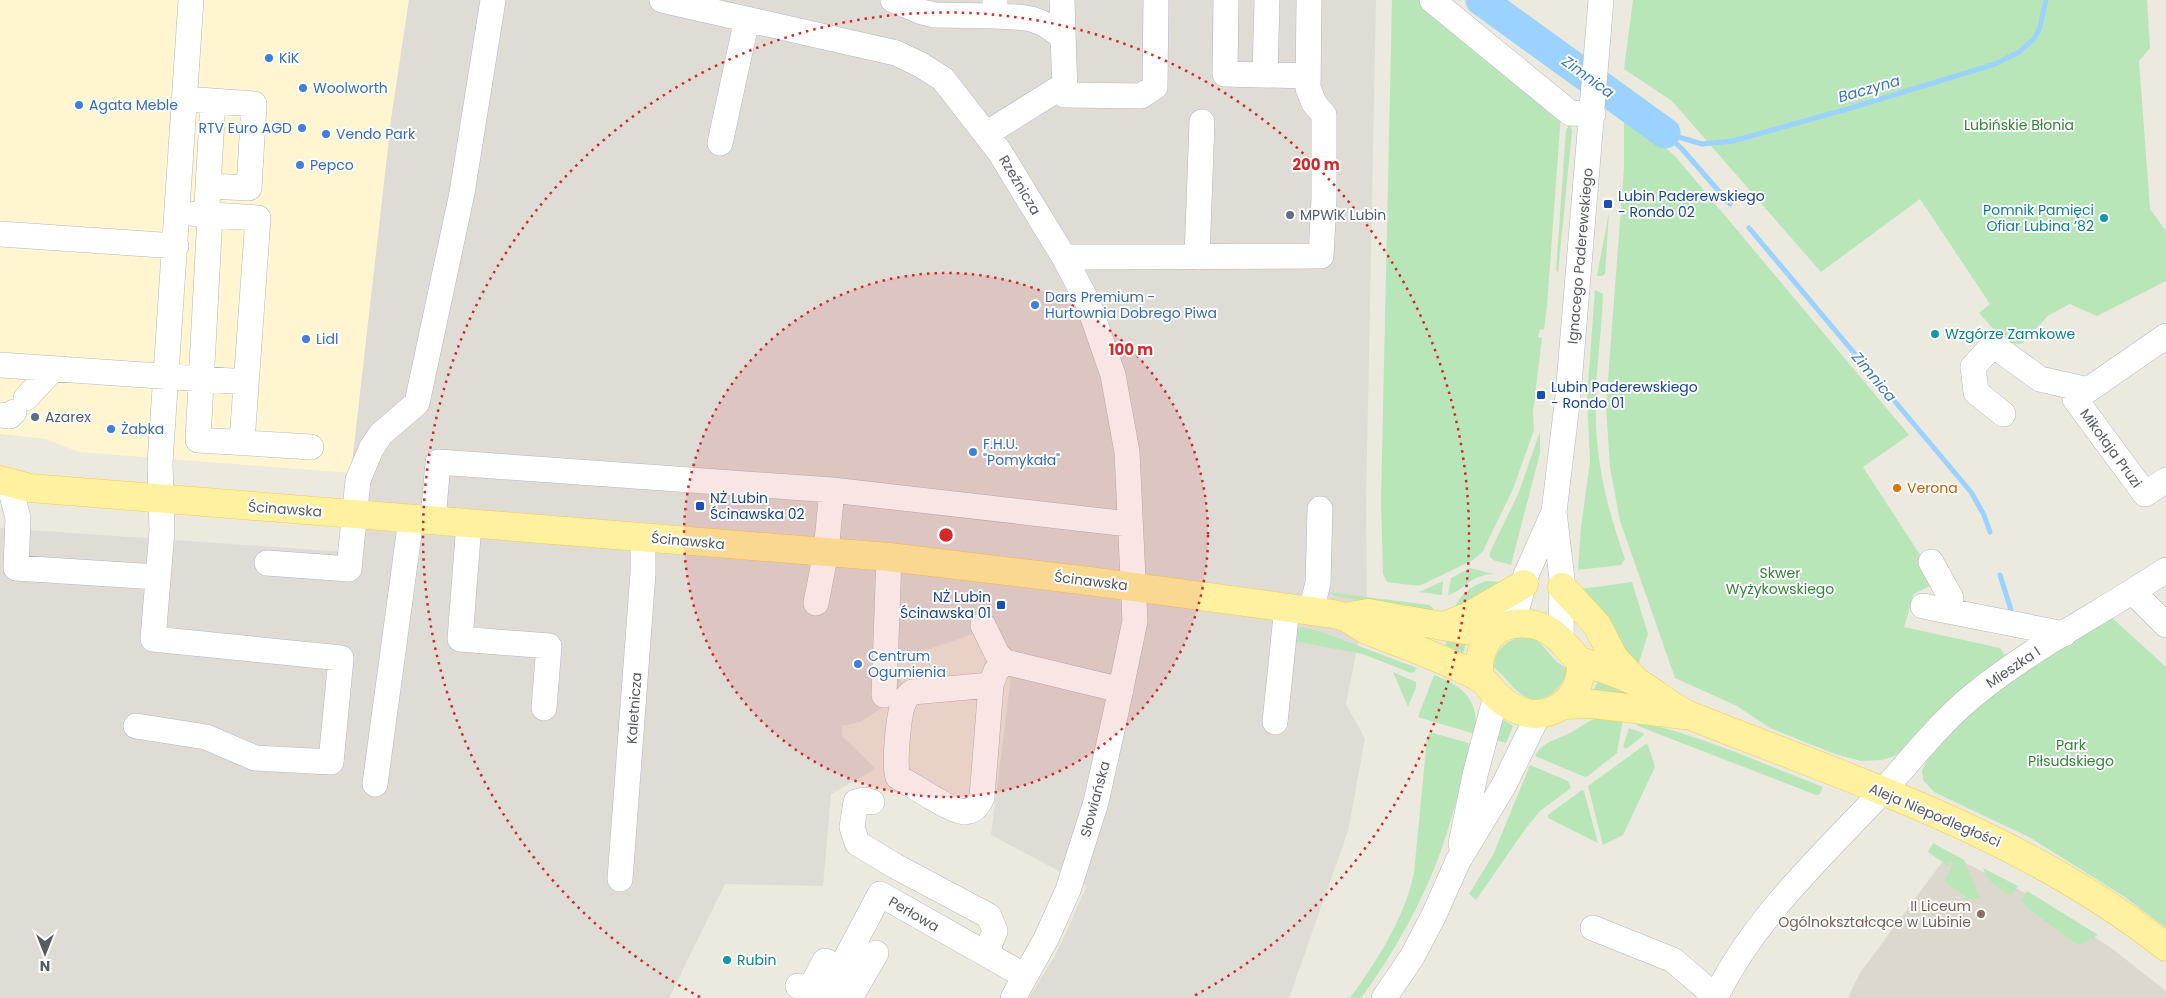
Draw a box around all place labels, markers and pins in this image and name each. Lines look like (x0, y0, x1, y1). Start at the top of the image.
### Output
place label: KiK (279, 48, 300, 68)
marker: KiK (263, 52, 275, 64)
place label: Woolworth (313, 78, 388, 98)
marker: Woolworth (297, 82, 309, 94)
place label: Agata Meble (89, 95, 178, 115)
marker: Agata Meble (73, 99, 85, 111)
place label: RTV Euro AGD (198, 118, 292, 138)
marker: RTV Euro AGD (296, 122, 308, 134)
place label: Vendo Park (336, 124, 416, 144)
marker: Vendo Park (320, 128, 332, 140)
place label: Pepco (310, 155, 354, 175)
marker: Pepco (294, 159, 306, 171)
place label: Lubin Paderewskiego - Rondo 02 (1618, 186, 1765, 222)
marker: Lubin Paderewskiego - Rondo 02 (1602, 198, 1614, 210)
place label: Pomnik Pamięci Ofiar Lubina ’82 (1983, 200, 2094, 236)
place label: MPWiK Lubin (1300, 205, 1386, 225)
marker: MPWiK Lubin (1284, 209, 1296, 221)
marker: Pomnik Pamięci Ofiar Lubina ’82 (2098, 212, 2110, 224)
place label: Dars Premium - Hurtownia Dobrego Piwa (1045, 287, 1217, 323)
marker: Dars Premium - Hurtownia Dobrego Piwa (1029, 299, 1041, 311)
place label: Wzgórze Zamkowe (1945, 324, 2076, 344)
marker: Wzgórze Zamkowe (1929, 328, 1941, 340)
place label: Lidl (316, 329, 338, 349)
marker: Lidl (300, 333, 312, 345)
place label: Lubin Paderewskiego - Rondo 01 (1551, 377, 1698, 413)
marker: Lubin Paderewskiego - Rondo 01 (1535, 389, 1547, 401)
place label: Azarex (45, 407, 91, 427)
marker: Azarex (29, 411, 41, 423)
place label: Żabka (121, 419, 164, 439)
marker: Żabka (105, 423, 117, 435)
place label: F.H.U. "Pomykała" (983, 434, 1060, 470)
marker: F.H.U. "Pomykała" (967, 446, 979, 458)
place label: Verona (1907, 478, 1958, 498)
marker: Verona (1891, 482, 1903, 494)
place label: NŻ Lubin Ścinawska 02 (710, 488, 805, 524)
marker: NŻ Lubin Ścinawska 02 (694, 500, 706, 512)
centre of rings (937, 526, 955, 544)
place label: NŻ Lubin Ścinawska 01 (900, 587, 991, 623)
marker: NŻ Lubin Ścinawska 01 (995, 599, 1007, 611)
place label: Centrum Ogumienia (868, 646, 946, 682)
marker: Centrum Ogumienia (852, 658, 864, 670)
place label: II Liceum Ogólnokształcące w Lubinie (1778, 896, 1971, 932)
marker: II Liceum Ogólnokształcące w Lubinie (1975, 908, 1987, 920)
place label: Rubin (737, 950, 776, 970)
marker: Rubin (721, 954, 733, 966)

